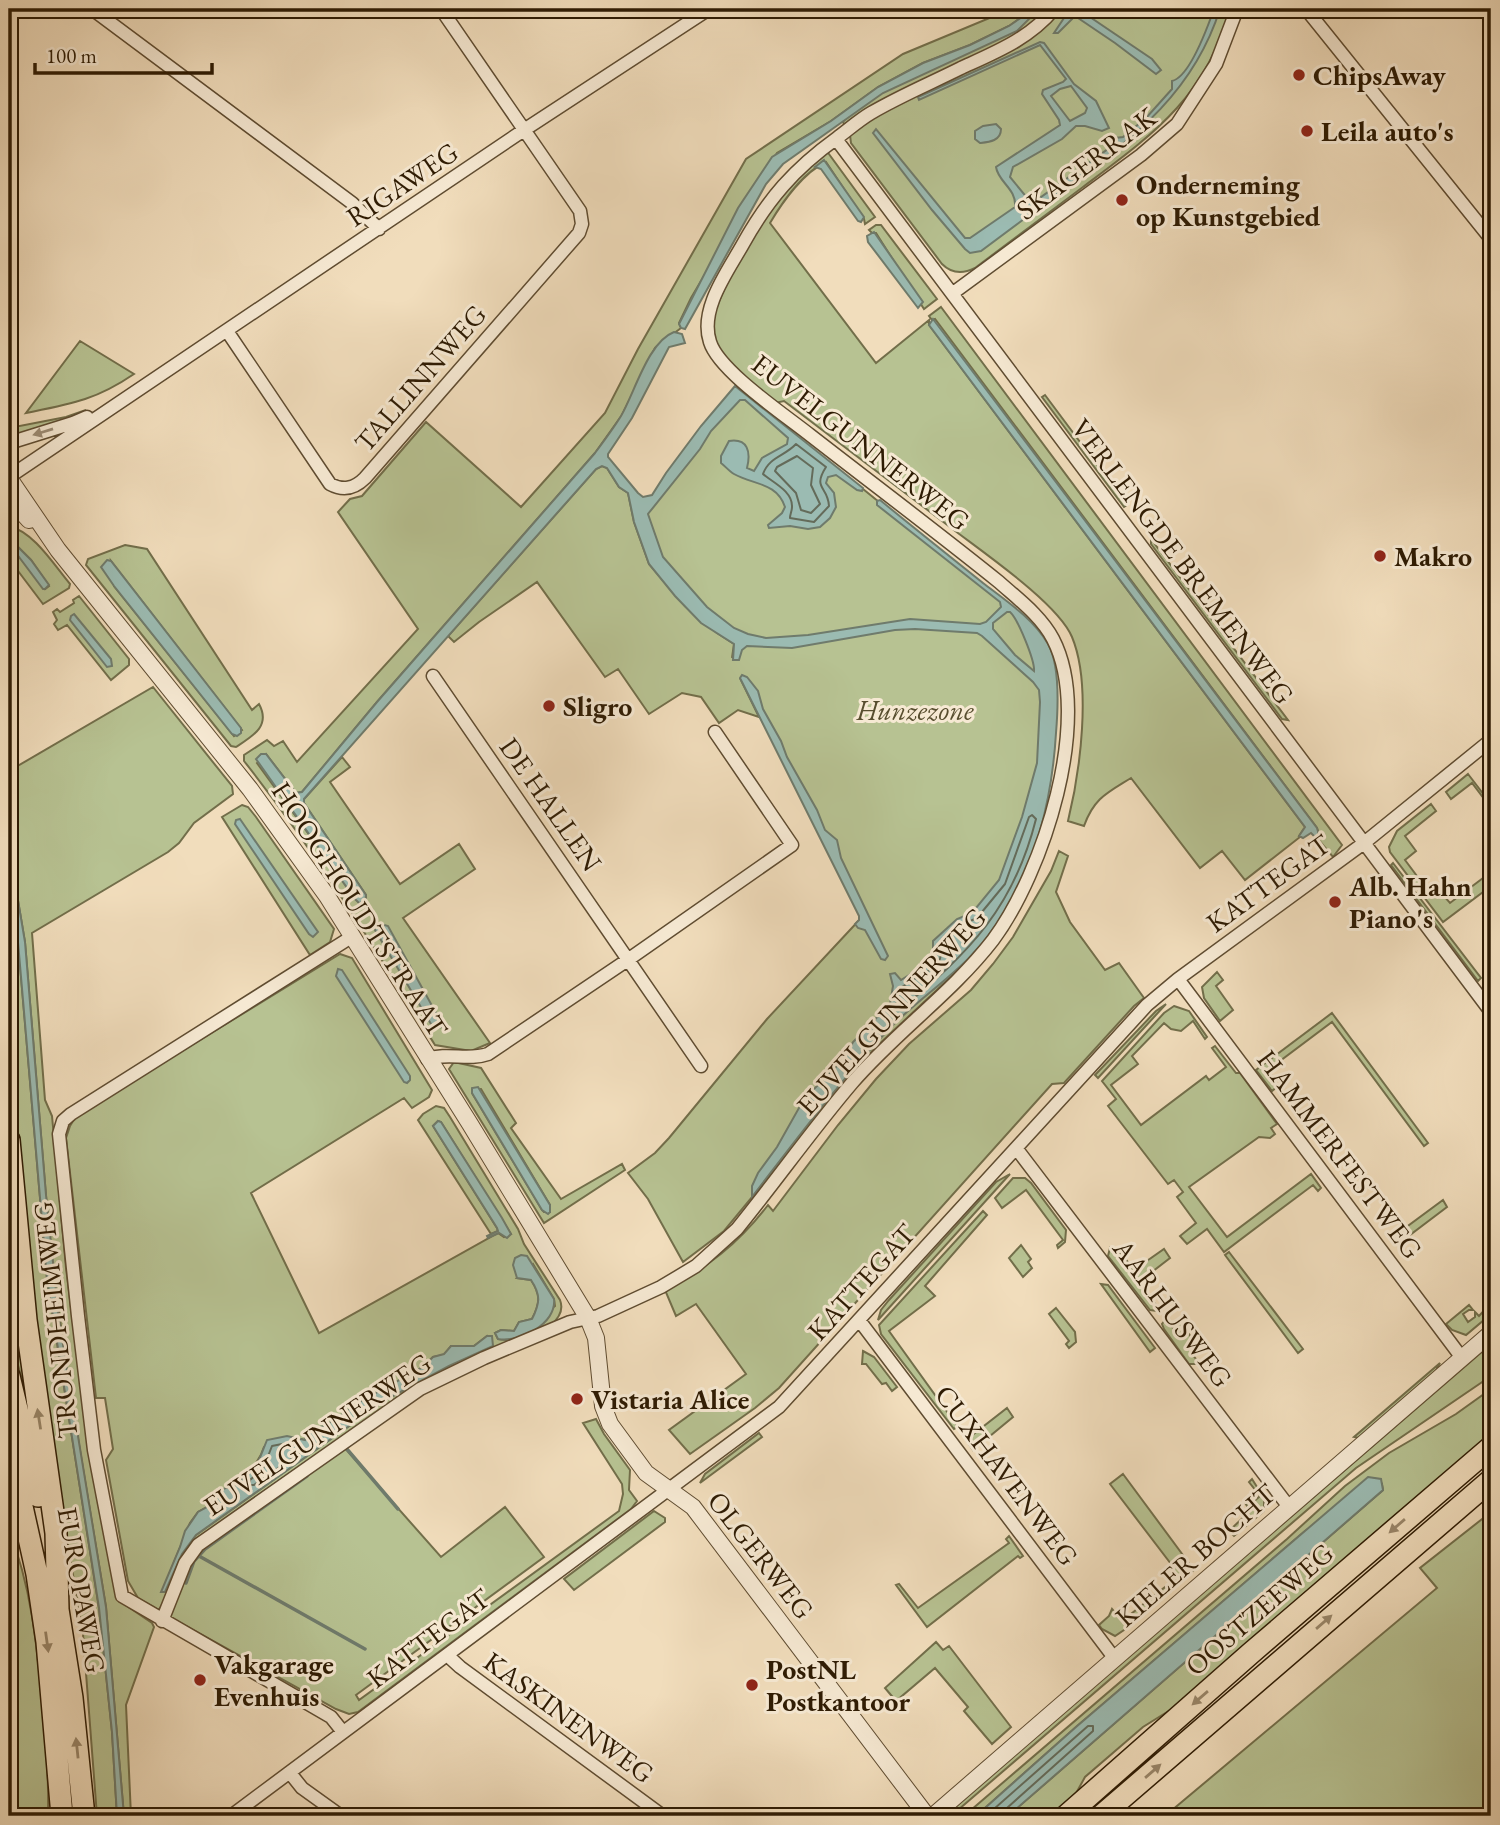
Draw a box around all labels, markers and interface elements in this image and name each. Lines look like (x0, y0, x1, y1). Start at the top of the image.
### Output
scale bar (35, 32, 212, 76)
text: 100 m (46, 42, 97, 69)
place label: ChipsAway (1313, 57, 1446, 93)
marker: ChipsAway (1291, 67, 1307, 83)
street label: SKAGERRAK (1009, 98, 1164, 227)
place label: Leila auto's (1321, 113, 1454, 149)
marker: Leila auto's (1299, 123, 1315, 139)
street label: RIGAWEG (339, 134, 465, 234)
place label: Onderneming op Kunstgebied (1136, 166, 1321, 234)
marker: Onderneming op Kunstgebied (1114, 192, 1130, 208)
street label: TALLINNWEG (346, 297, 494, 459)
street label: EUVELGUNNERWEG (745, 346, 977, 538)
street label: VERLENGDE BREMENWEG (1064, 411, 1302, 711)
one-way arrow (33, 428, 54, 438)
place label: Makro (1394, 538, 1472, 574)
marker: Makro (1372, 548, 1388, 564)
place label: Sligro (563, 688, 632, 724)
park label: Hunzezone (856, 692, 974, 728)
marker: Sligro (541, 698, 557, 714)
street label: DE HALLEN (492, 730, 610, 878)
street label: HOOGHOUDTSTRAAT (264, 774, 456, 1044)
street label: KATTEGAT (1199, 826, 1337, 940)
place label: Alb. Hahn Piano's (1348, 868, 1472, 936)
marker: Alb. Hahn Piano's (1327, 894, 1343, 910)
street label: EUVELGUNNERWEG (788, 900, 994, 1122)
street label: HAMMERFESTWEG (1249, 1042, 1431, 1266)
street label: TRONDHEIMWEG (25, 1200, 85, 1440)
street label: KATTEGAT (799, 1216, 923, 1348)
street label: AARHUSWEG (1105, 1231, 1241, 1394)
street label: EUVELGUNNERWEG (196, 1344, 438, 1524)
street label: CUXHAVENWEG (927, 1377, 1087, 1573)
place label: Vistaria Alice (591, 1381, 749, 1417)
marker: Vistaria Alice (569, 1391, 585, 1407)
one-way arrow (33, 1408, 44, 1430)
street label: KIELER BOCHT (1107, 1475, 1283, 1635)
street label: OLGERWEG (700, 1484, 822, 1626)
street label: EUROPAWEG (50, 1504, 114, 1676)
one-way arrow (1388, 1518, 1406, 1534)
street label: OOSTZEEWEG (1177, 1535, 1341, 1683)
street label: KATTEGAT (359, 1580, 497, 1696)
one-way arrow (1316, 1615, 1333, 1630)
one-way arrow (41, 1631, 52, 1653)
street label: KASKINENWEG (477, 1643, 661, 1791)
place label: Vakgarage Evenhuis (214, 1646, 334, 1714)
place label: PostNL Postkantoor (766, 1651, 910, 1719)
marker: Vakgarage Evenhuis (192, 1672, 208, 1688)
marker: PostNL Postkantoor (744, 1677, 760, 1693)
one-way arrow (1191, 1690, 1209, 1706)
one-way arrow (72, 1737, 83, 1759)
one-way arrow (1144, 1764, 1161, 1779)

